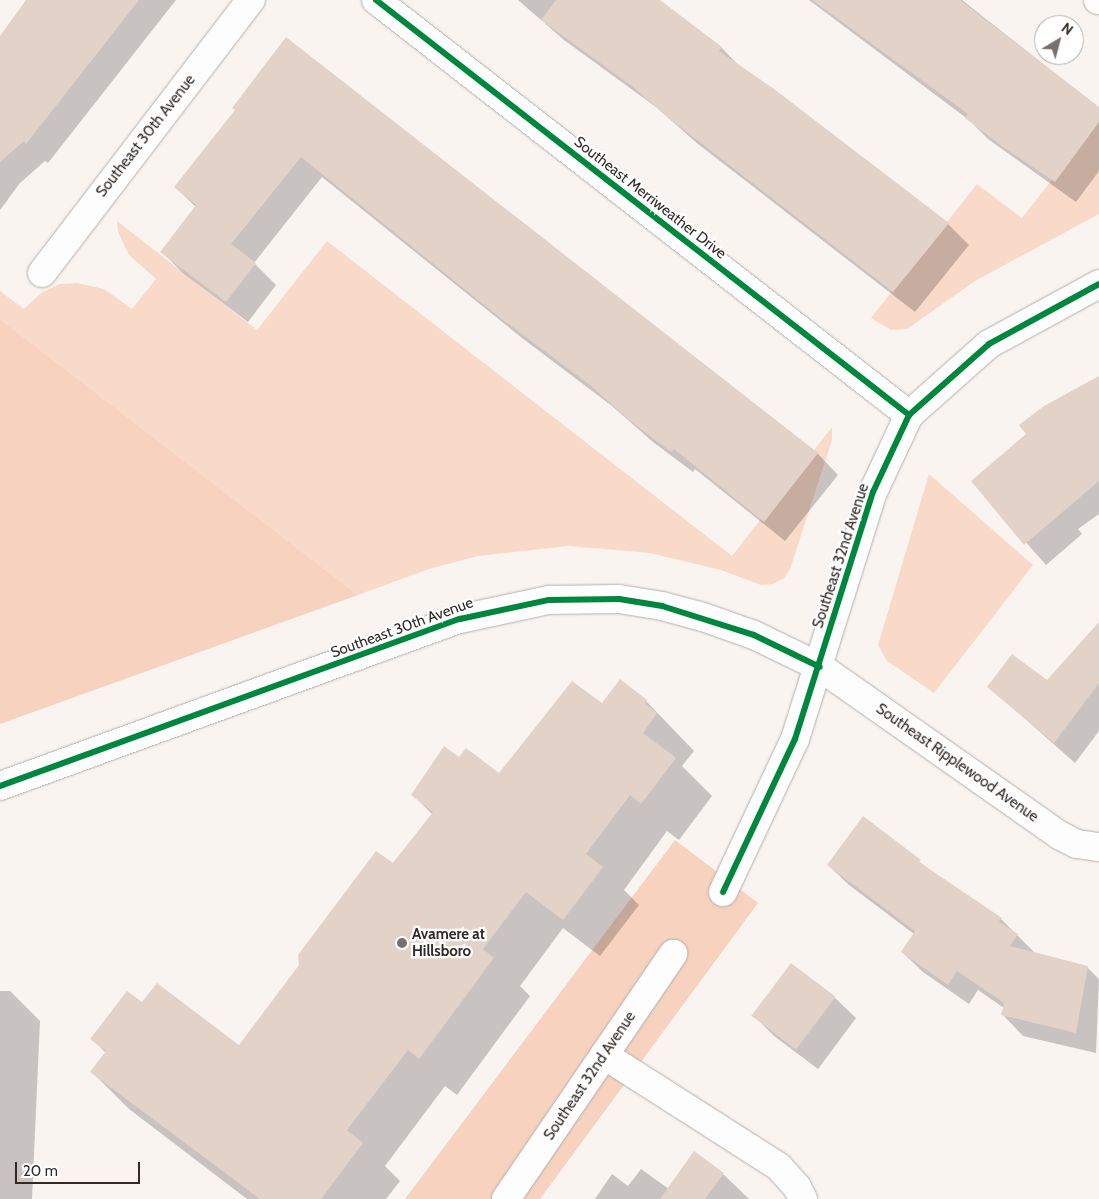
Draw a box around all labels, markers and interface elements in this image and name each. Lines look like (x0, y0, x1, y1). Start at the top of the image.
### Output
north arrow (1034, 15, 1084, 65)
text: N (1058, 19, 1077, 39)
street label: Southeast 30th Avenue (93, 71, 199, 201)
street label: Southeast Merriweather Drive (570, 133, 730, 263)
street label: Southeast 32nd Avenue (809, 481, 873, 631)
street label: Southeast 30th Avenue (328, 594, 476, 662)
street label: Southeast Ripplewood Avenue (872, 700, 1042, 826)
place label: Avamere at Hillsboro (412, 925, 485, 960)
marker: Avamere at Hillsboro (396, 937, 408, 949)
street label: Southeast 32nd Avenue (540, 1008, 640, 1144)
scale bar (18, 1152, 142, 1184)
text: 20 m (23, 1162, 58, 1180)

